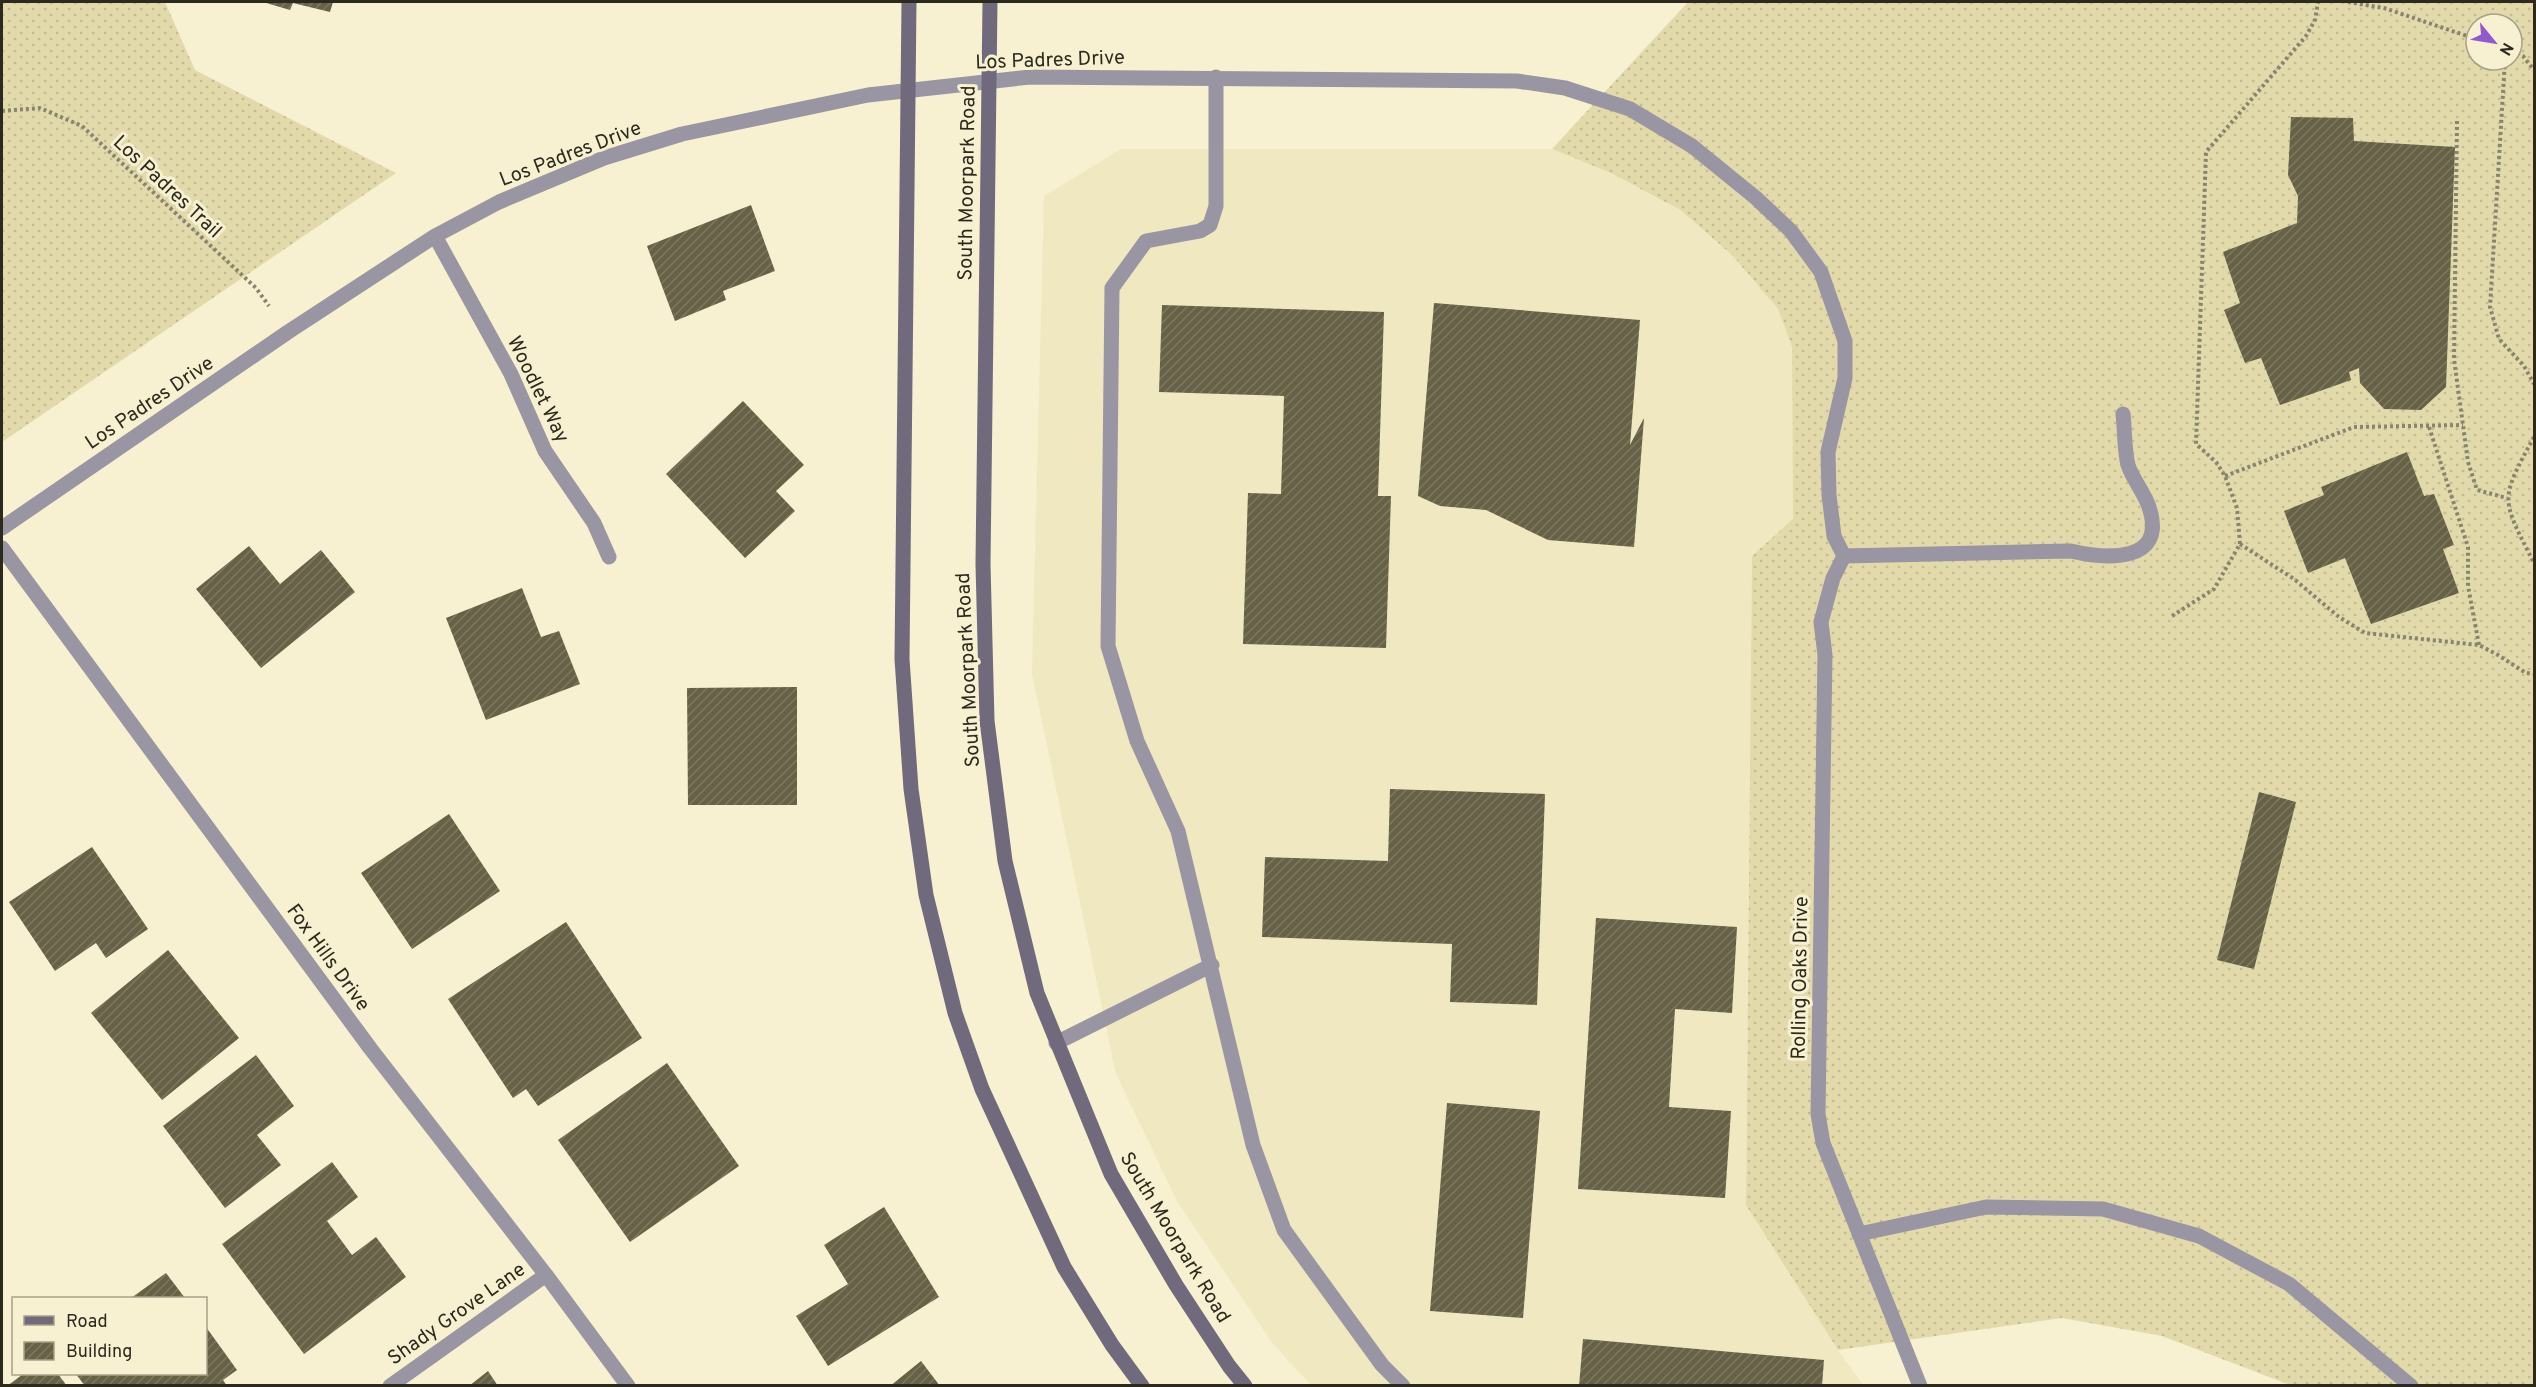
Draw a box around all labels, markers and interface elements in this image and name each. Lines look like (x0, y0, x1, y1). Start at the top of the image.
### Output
north arrow (2464, 12, 2524, 72)
text: N (2494, 39, 2517, 58)
street label: Los Padres Drive (975, 45, 1125, 77)
street label: South Moorpark Road (953, 85, 983, 281)
street label: Los Padres Drive (496, 116, 645, 194)
street label: Los Padres Trail (107, 130, 227, 245)
street label: Woodlet Way (500, 332, 574, 448)
street label: Los Padres Drive (81, 351, 219, 456)
street label: South Moorpark Road (951, 572, 987, 768)
street label: Rolling Oaks Drive (1787, 896, 1815, 1060)
street label: Fox Hills Drive (280, 899, 375, 1017)
street label: South Moorpark Road (1113, 1148, 1236, 1328)
street label: Shady Grove Lane (383, 1257, 531, 1372)
legend (12, 1297, 207, 1375)
text: Road (66, 1311, 108, 1334)
text: Building (66, 1341, 132, 1364)

